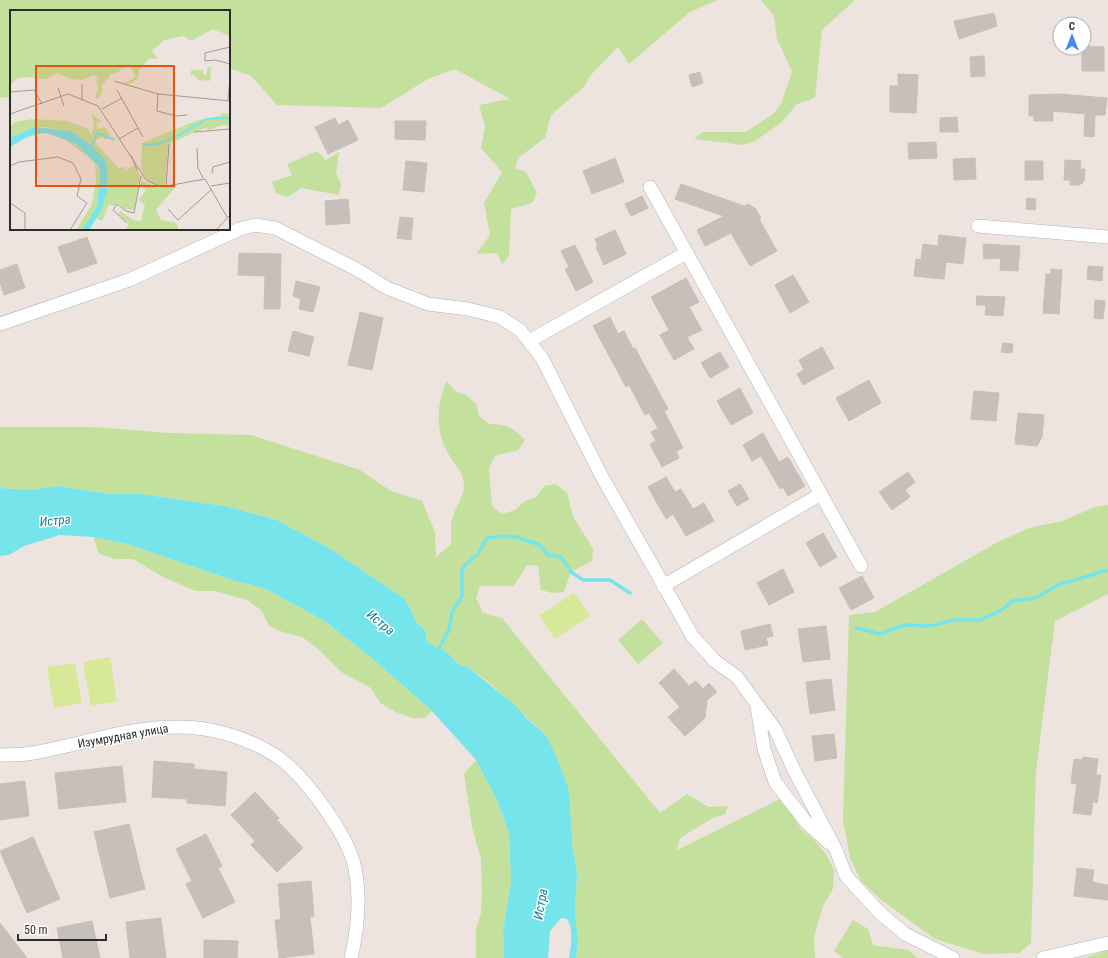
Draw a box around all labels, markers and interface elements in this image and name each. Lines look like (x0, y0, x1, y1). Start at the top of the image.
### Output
inset map (10, 10, 230, 230)
north arrow (1052, 16, 1092, 56)
text: С (1069, 20, 1075, 33)
water label: Истра (39, 511, 71, 530)
water label: Истра (364, 607, 397, 638)
street label: Изумрудная улица (77, 721, 170, 751)
water label: Истра (530, 887, 551, 921)
scale bar (18, 916, 106, 942)
text: 50 m (24, 923, 48, 937)

